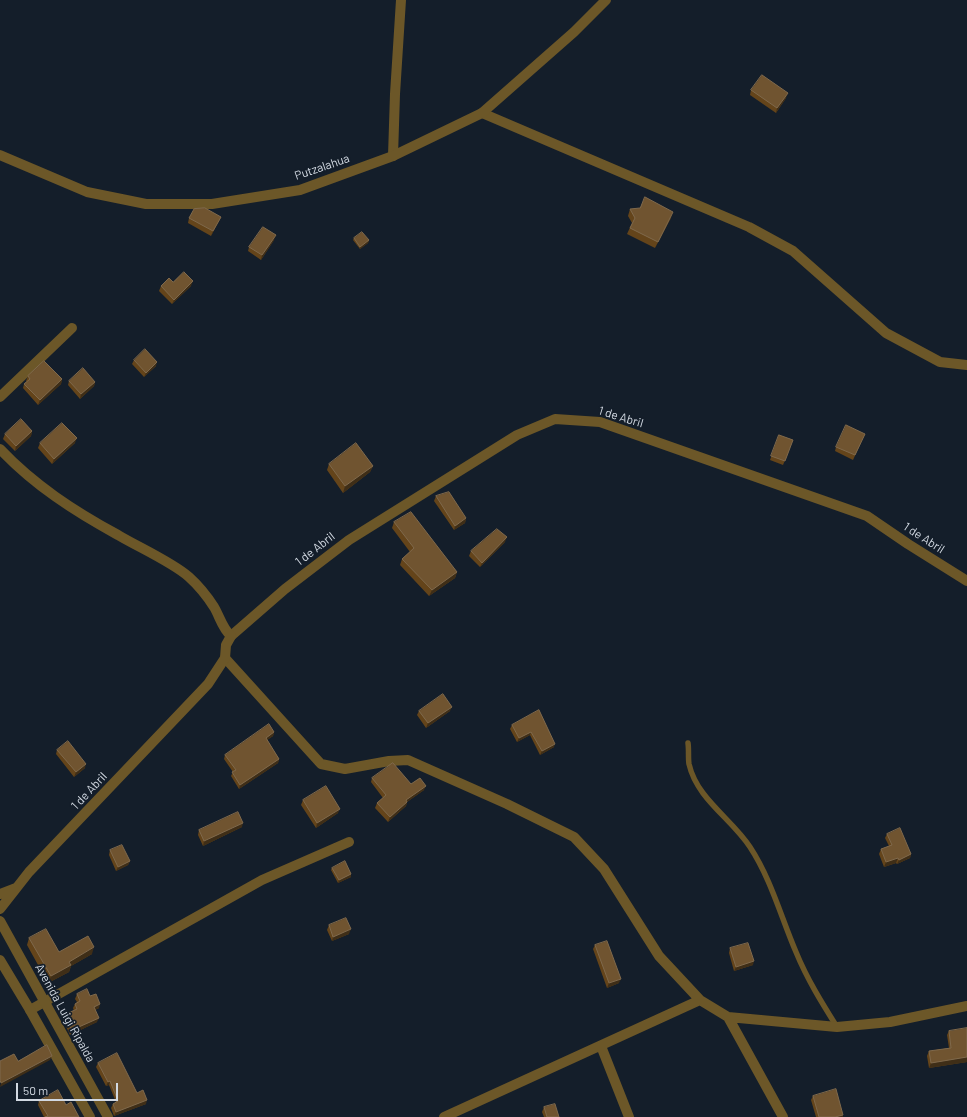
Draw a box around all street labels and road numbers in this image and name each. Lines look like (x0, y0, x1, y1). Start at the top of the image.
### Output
street label: Putzalahua (293, 151, 351, 183)
street label: 1 de Abril (597, 403, 645, 431)
street label: 1 de Abril (901, 519, 947, 557)
street label: 1 de Abril (292, 529, 338, 569)
street label: 1 de Abril (68, 769, 110, 813)
street label: Avenida Luigi Ripalda (32, 961, 98, 1065)

